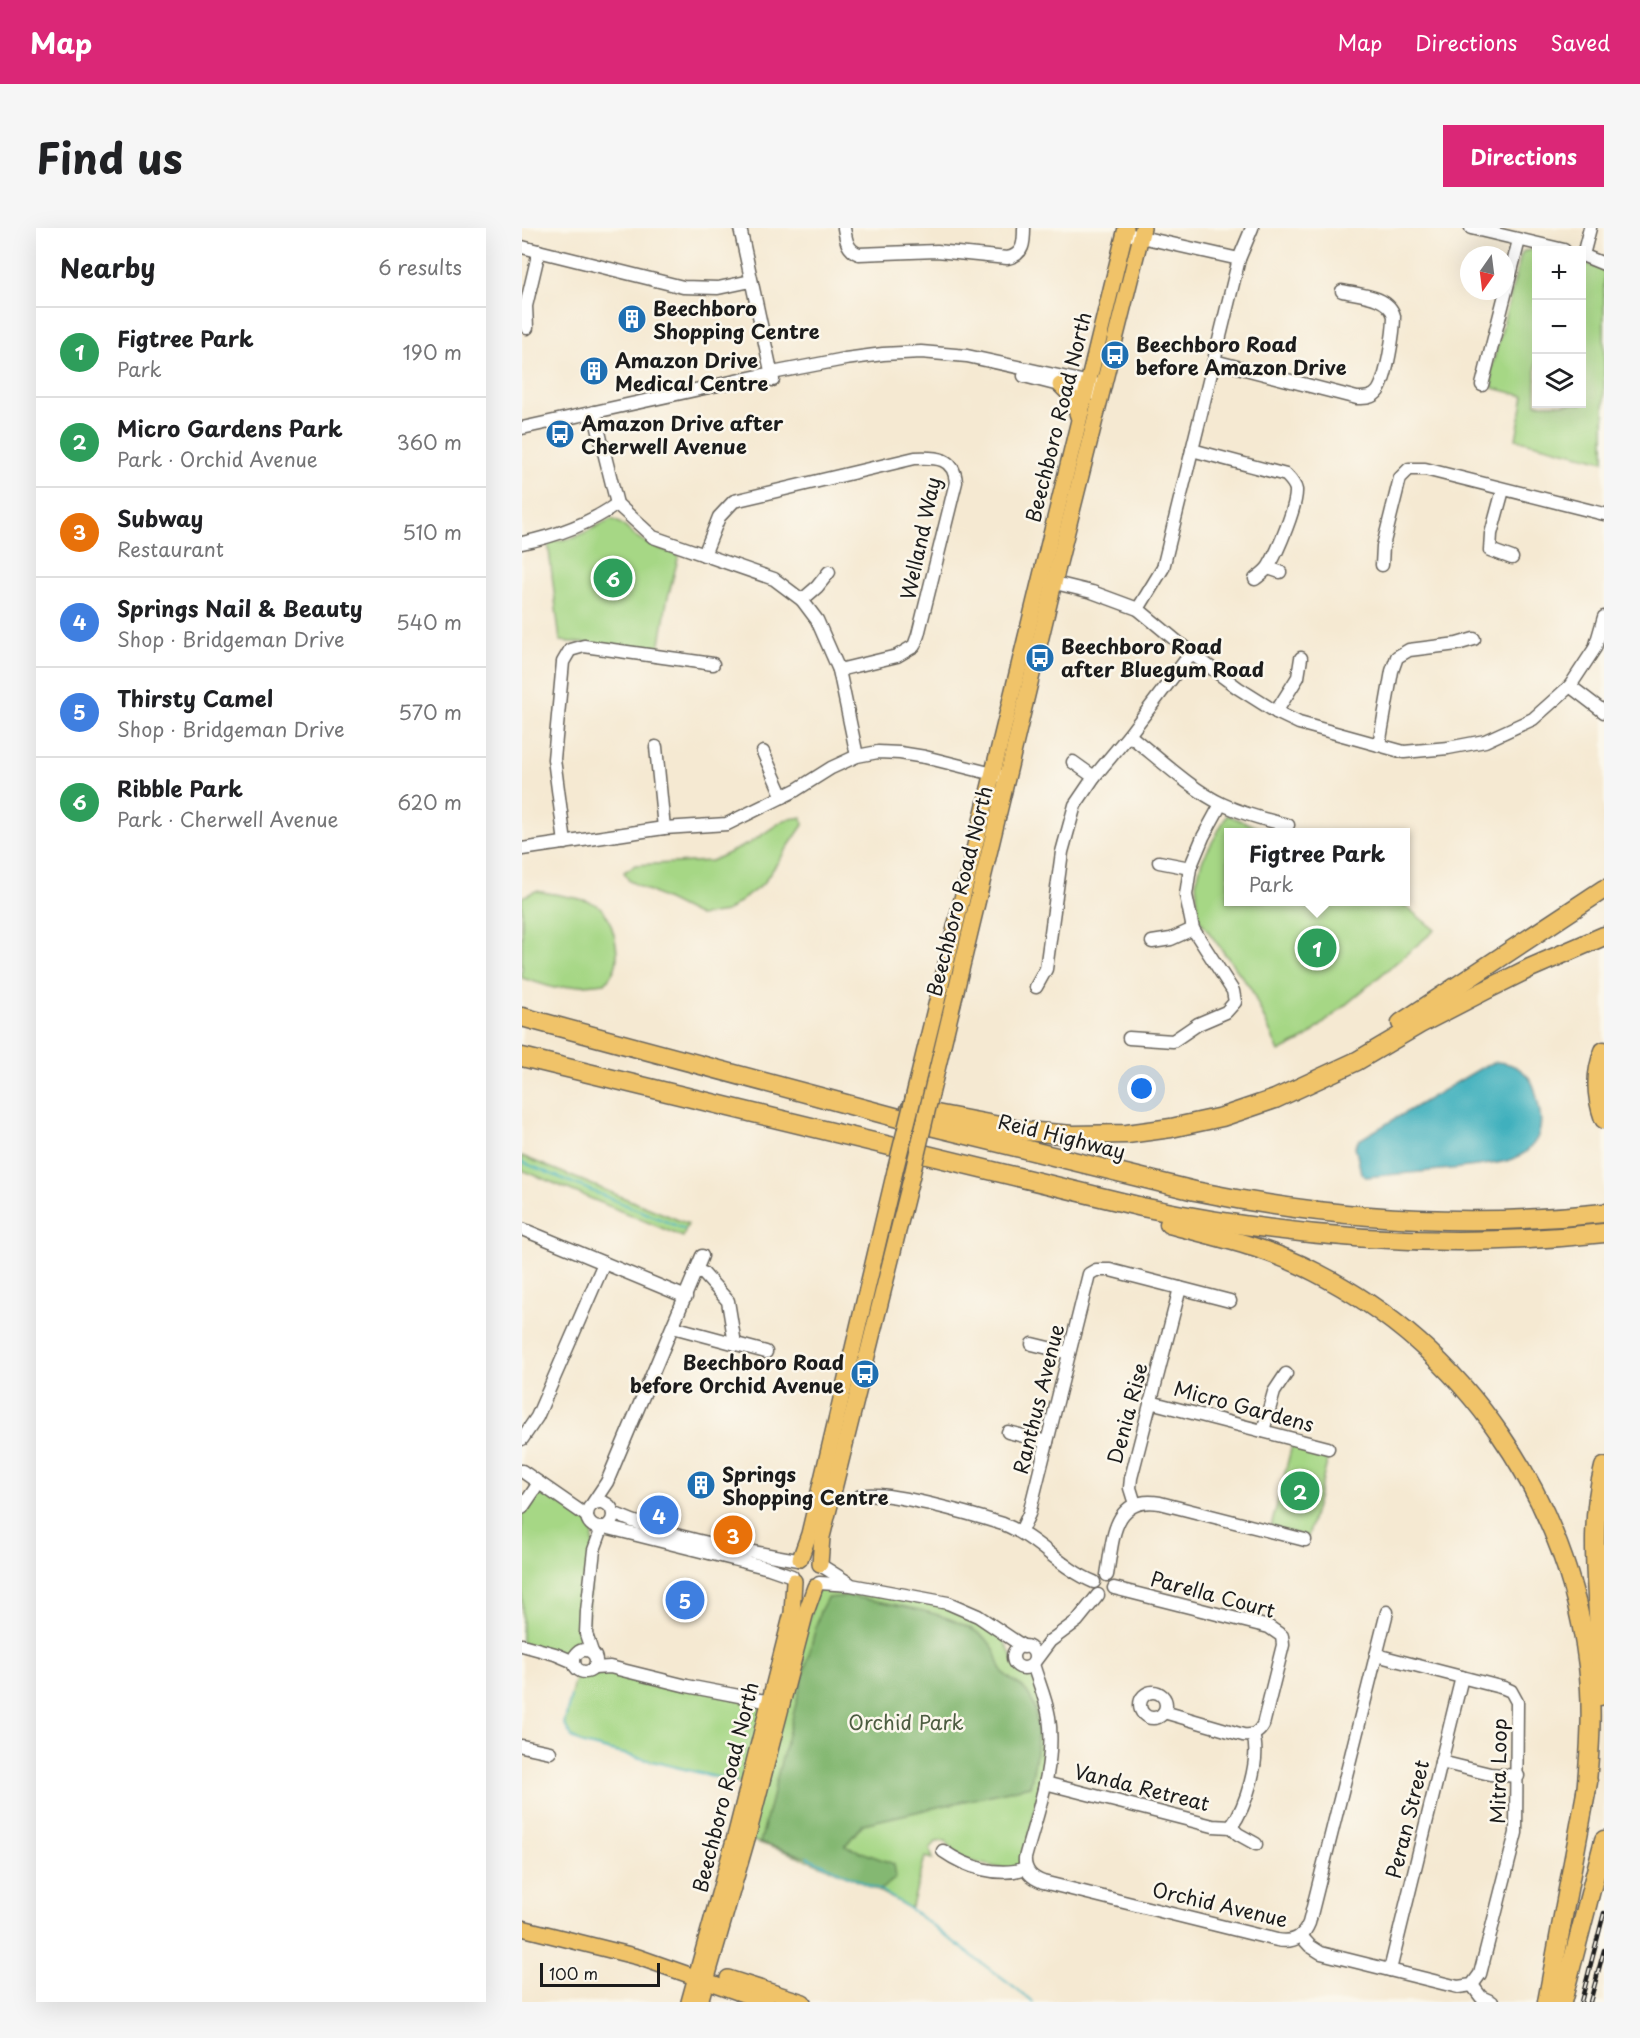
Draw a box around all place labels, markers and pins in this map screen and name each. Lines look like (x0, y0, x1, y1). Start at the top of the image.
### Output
place label: Beechboro Shopping Centre (653, 293, 820, 346)
building icon: Beechboro Shopping Centre (616, 303, 648, 335)
place label: Beechboro Road before Amazon Drive (1136, 329, 1347, 382)
bus stop icon: Beechboro Road before Amazon Drive (1099, 339, 1131, 371)
place label: Amazon Drive Medical Centre (615, 345, 769, 398)
building icon: Amazon Drive Medical Centre (578, 355, 610, 387)
place label: Amazon Drive after Cherwell Avenue (581, 408, 784, 461)
bus stop icon: Amazon Drive after Cherwell Avenue (544, 418, 576, 450)
pin: 6 (594, 556, 632, 600)
place label: Beechboro Road after Bluegum Road (1061, 631, 1264, 684)
bus stop icon: Beechboro Road after Bluegum Road (1024, 642, 1056, 674)
pin: 1 (1298, 926, 1336, 970)
place label: Beechboro Road before Orchid Avenue (630, 1347, 844, 1400)
bus stop icon: Beechboro Road before Orchid Avenue (849, 1358, 881, 1390)
place label: Springs Shopping Centre (722, 1459, 889, 1512)
pin: 2 (1280, 1468, 1320, 1514)
building icon: Springs Shopping Centre (685, 1469, 717, 1501)
pin: 4 (640, 1492, 678, 1538)
pin: 3 (714, 1512, 752, 1558)
pin: 5 (666, 1578, 704, 1622)

